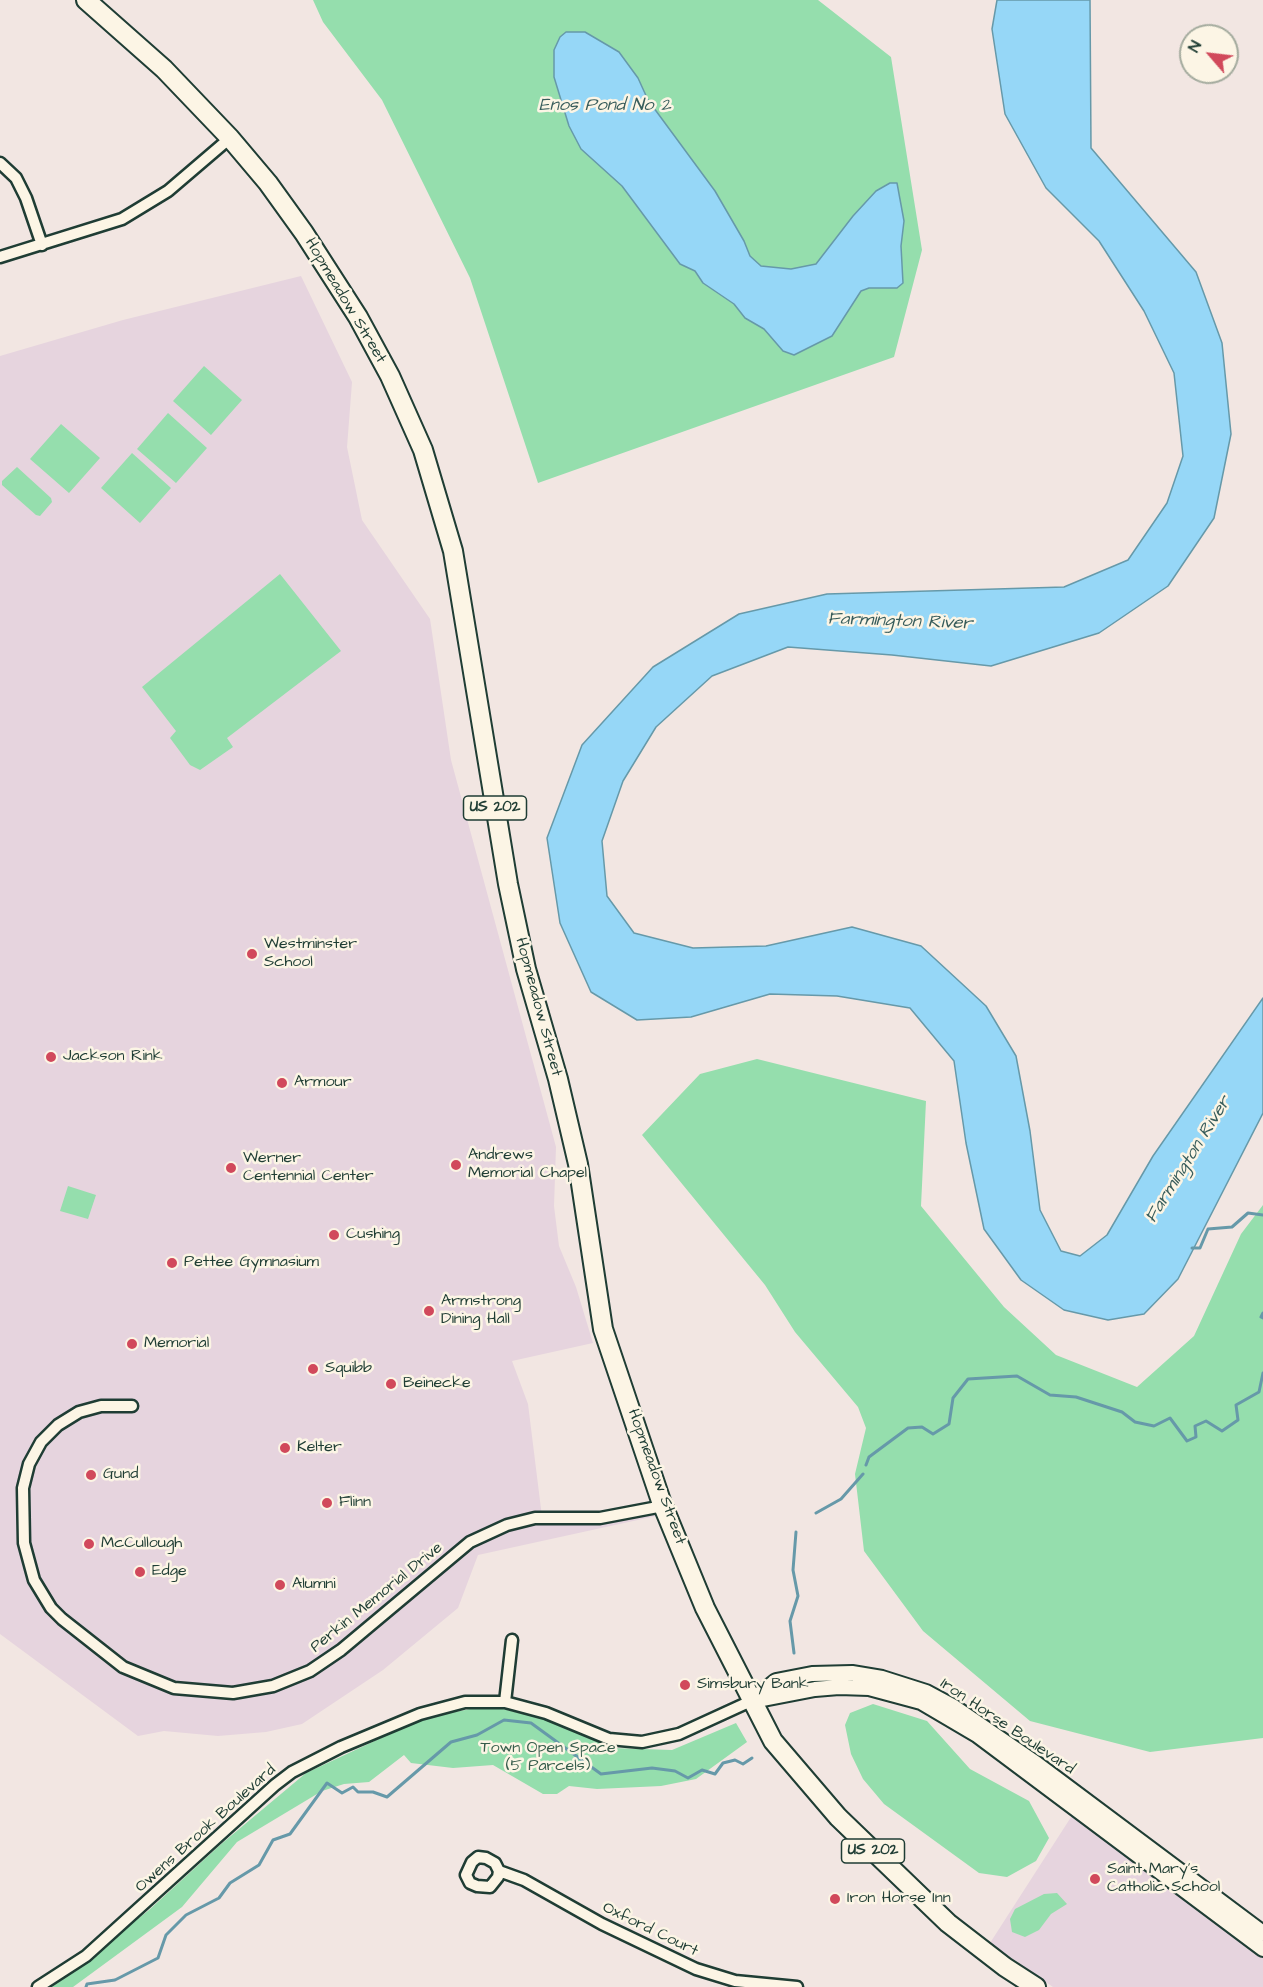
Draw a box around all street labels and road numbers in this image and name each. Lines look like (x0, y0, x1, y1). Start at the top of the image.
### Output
street label: Hopmeadow Street (300, 235, 390, 367)
road number: US 202 (464, 796, 526, 820)
street label: Hopmeadow Street (510, 936, 566, 1078)
street label: Hopmeadow Street (623, 1407, 689, 1547)
street label: Perkin Memorial Drive (307, 1539, 447, 1657)
street label: Iron Horse Boulevard (936, 1675, 1078, 1779)
street label: Owens Brook Boulevard (132, 1761, 280, 1897)
road number: US 202 (842, 1839, 904, 1863)
street label: Oxford Court (599, 1899, 701, 1961)

